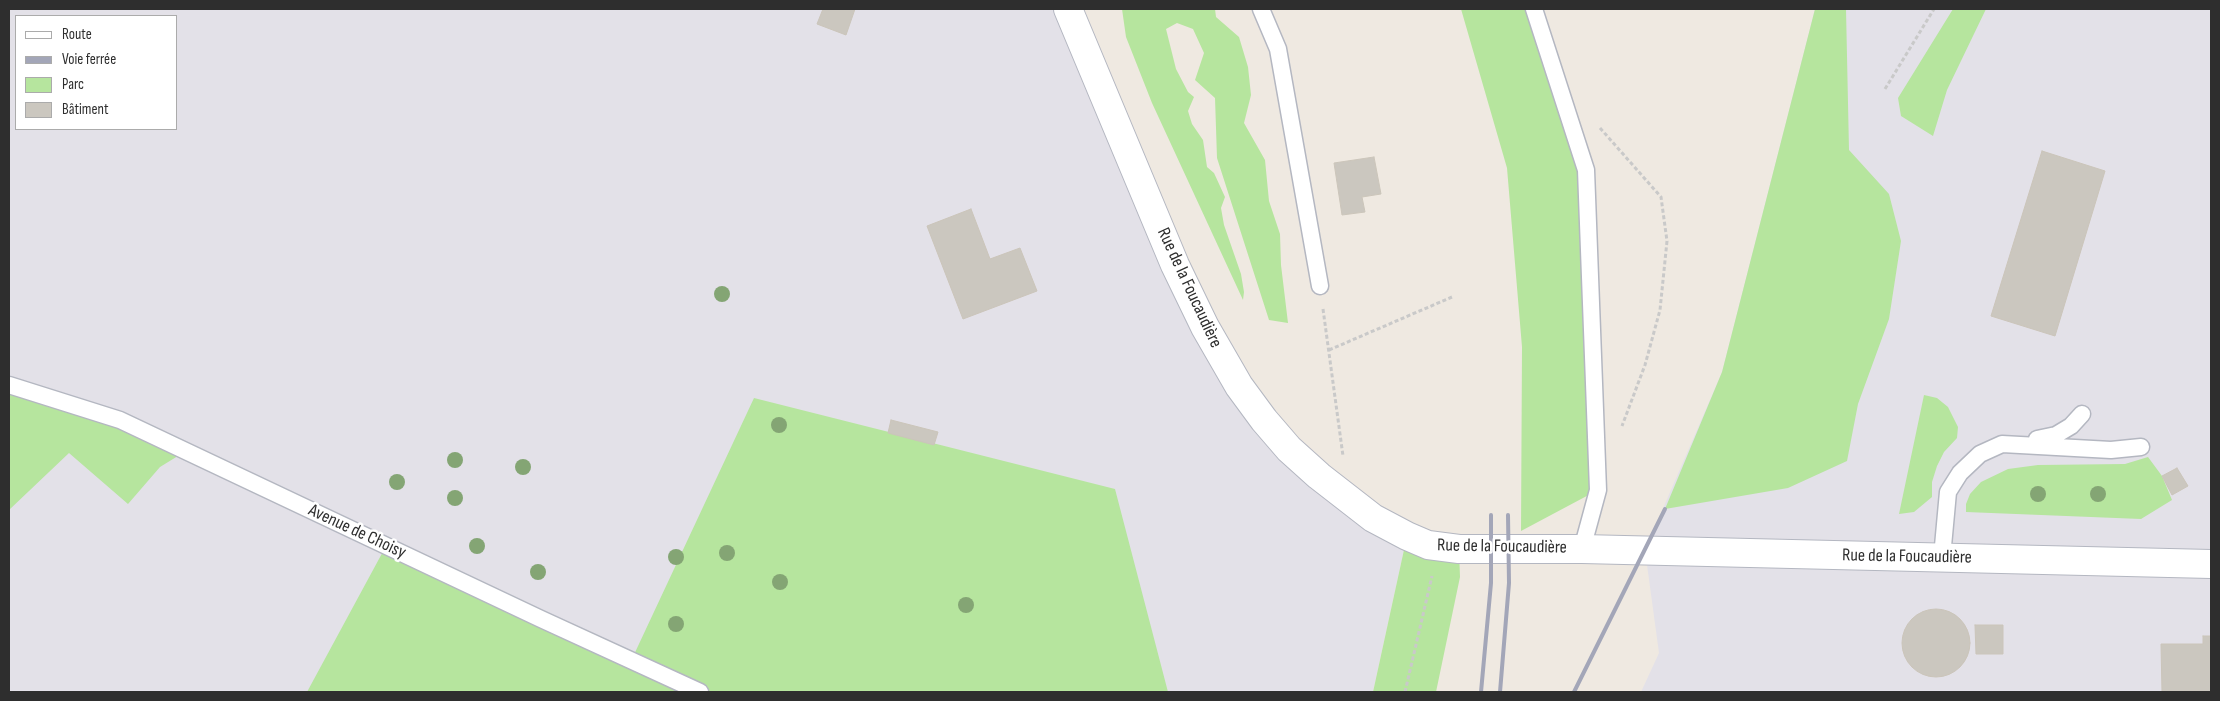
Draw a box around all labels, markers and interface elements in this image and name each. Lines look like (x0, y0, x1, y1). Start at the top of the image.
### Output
legend (15, 15, 178, 130)
text: Route (62, 25, 92, 44)
text: Voie ferrée (62, 50, 116, 69)
text: Parc (62, 75, 84, 94)
text: Bâtiment (62, 100, 109, 119)
street label: Rue de la Foucaudière (1152, 225, 1226, 351)
street label: Avenue de Choisy (305, 500, 409, 564)
street label: Rue de la Foucaudière (1437, 535, 1567, 559)
street label: Rue de la Foucaudière (1842, 545, 1972, 569)

